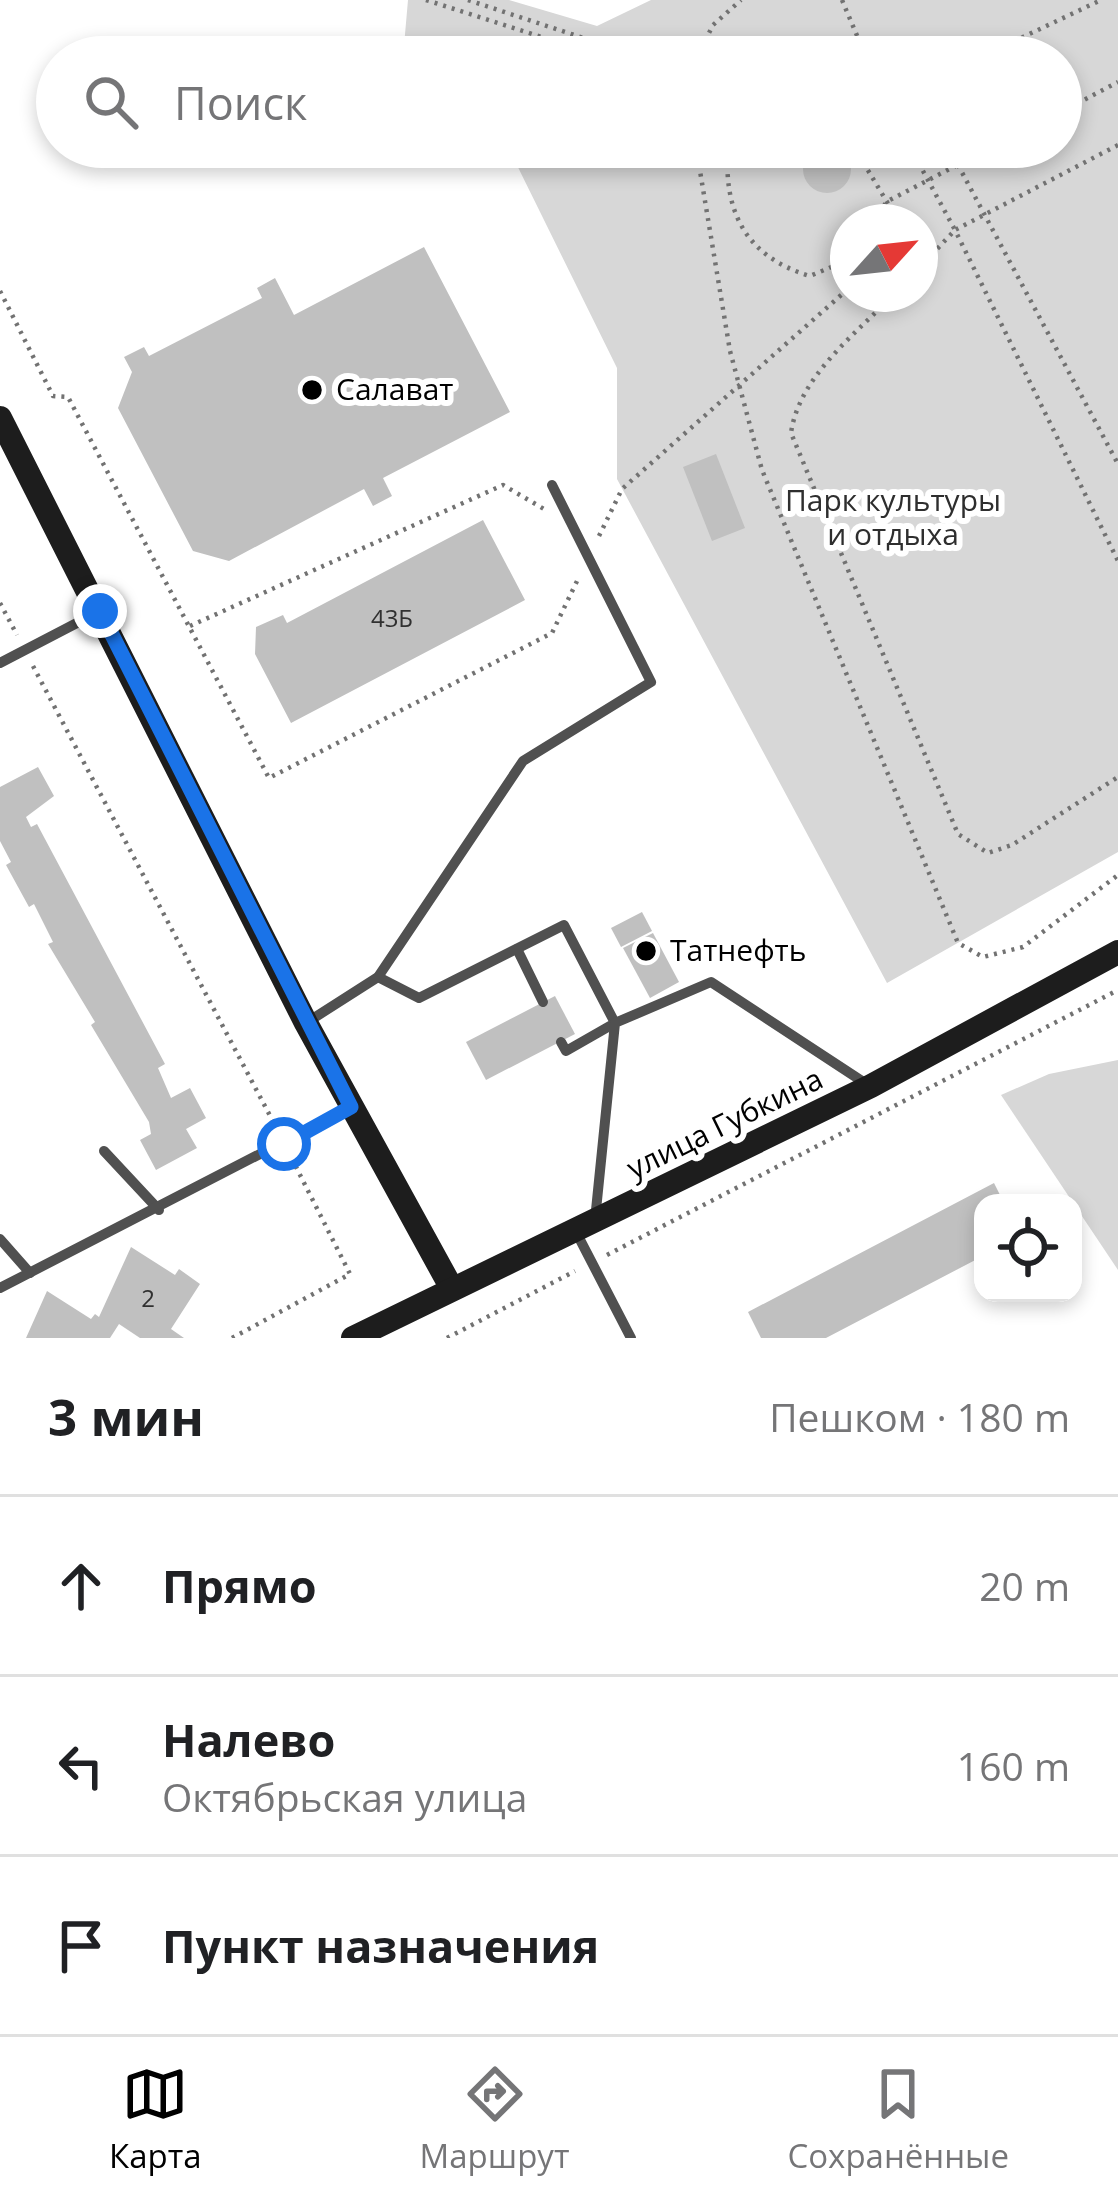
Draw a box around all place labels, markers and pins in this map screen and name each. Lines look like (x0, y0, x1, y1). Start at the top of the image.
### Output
place label: Салават (336, 368, 453, 409)
marker: Салават (299, 377, 325, 403)
place label: Татнефть (670, 929, 806, 970)
marker: Татнефть (633, 938, 659, 964)

